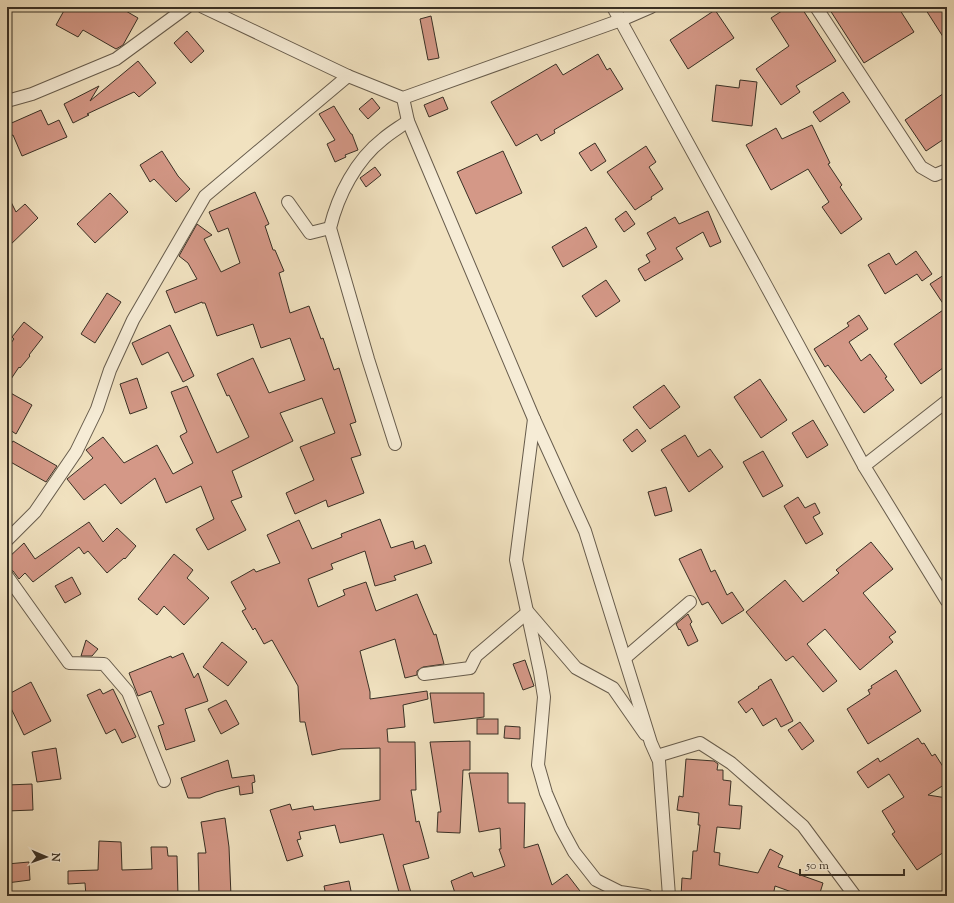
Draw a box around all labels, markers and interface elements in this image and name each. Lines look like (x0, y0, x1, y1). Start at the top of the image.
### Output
north arrow (26, 837, 66, 877)
scale bar (800, 851, 904, 877)
text: N (47, 852, 63, 862)
text: 50 m (805, 857, 829, 875)

